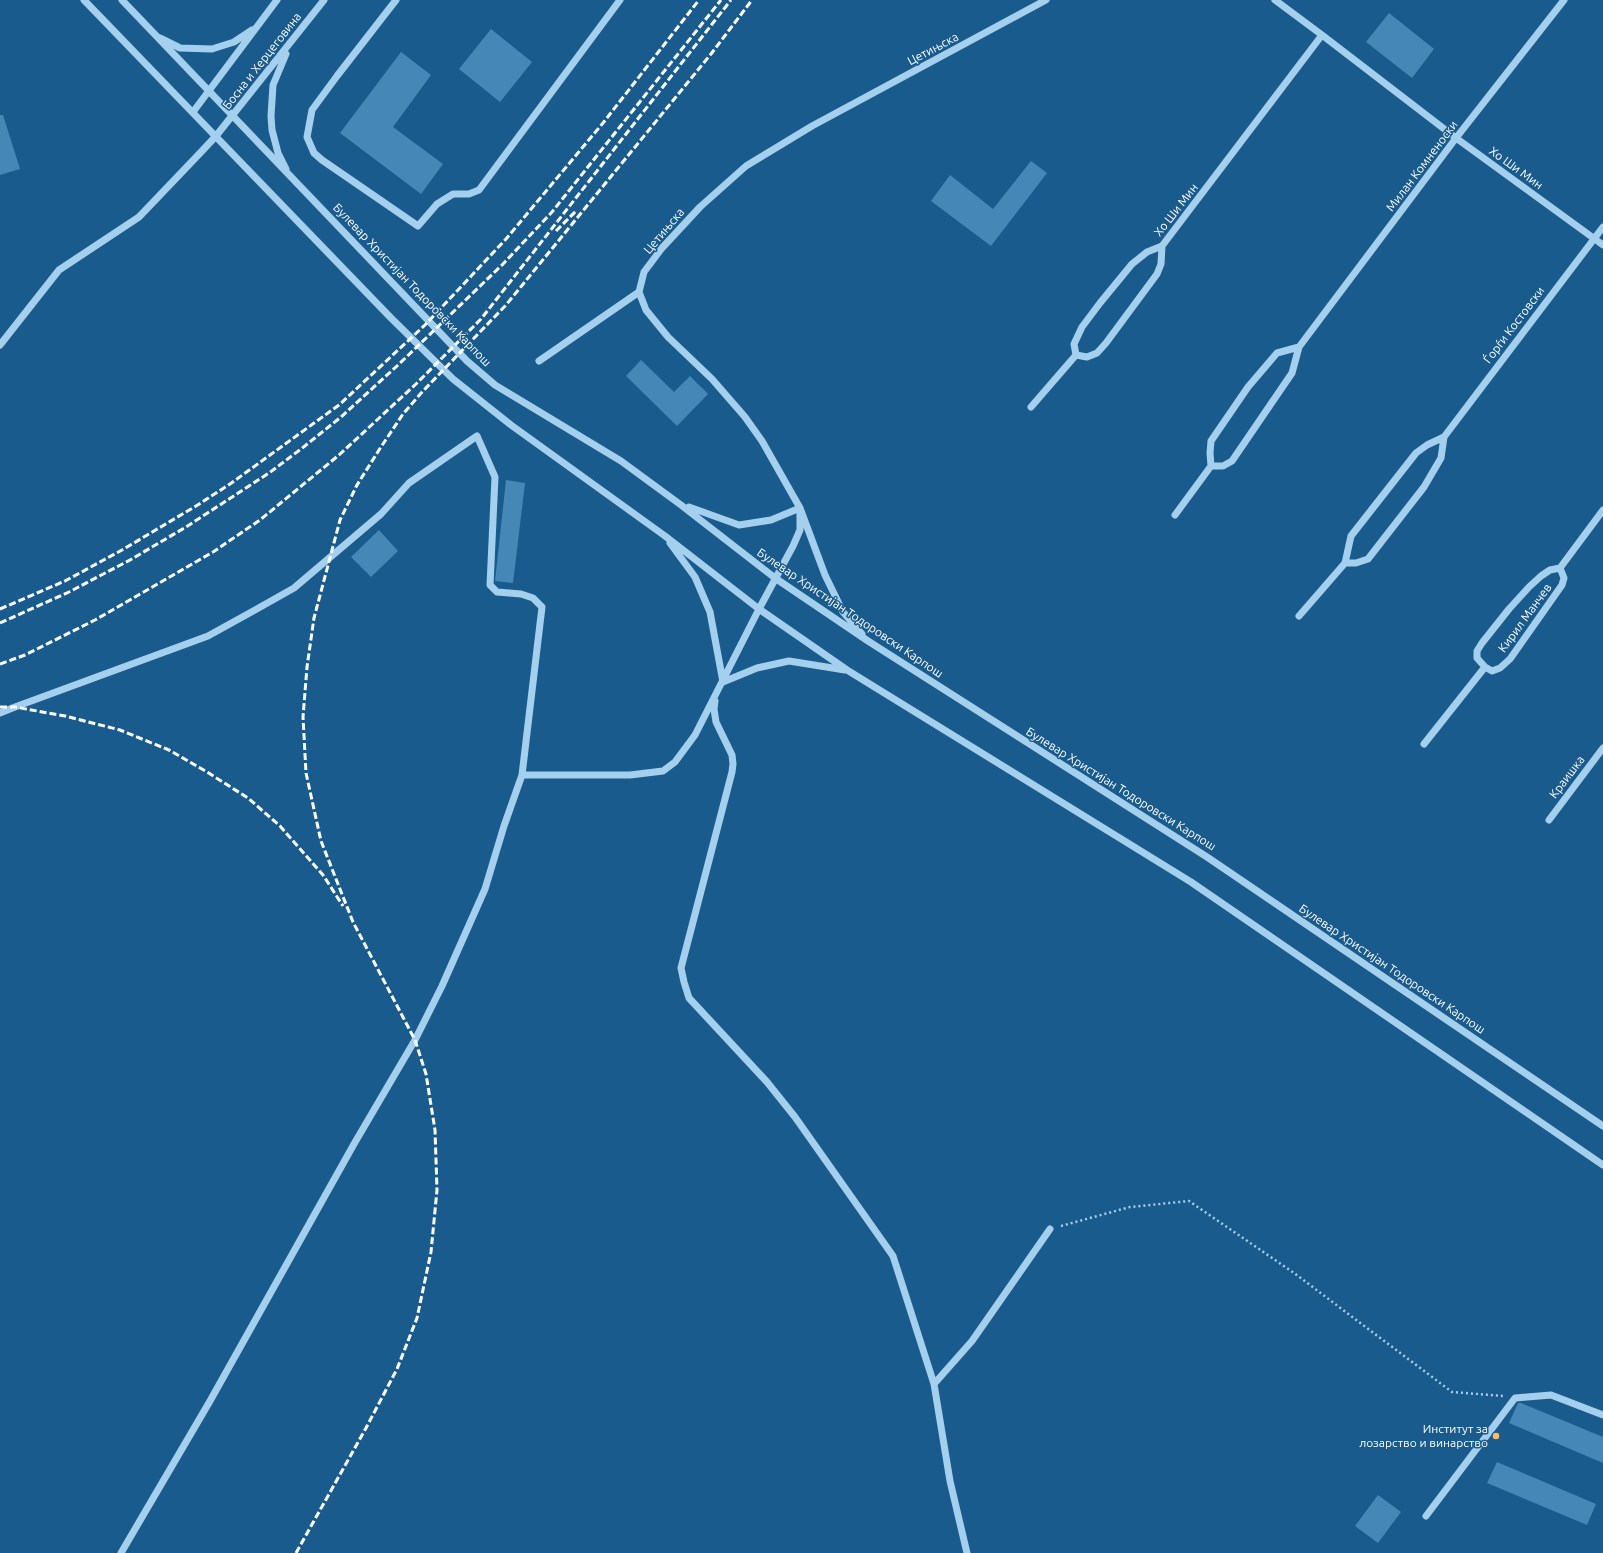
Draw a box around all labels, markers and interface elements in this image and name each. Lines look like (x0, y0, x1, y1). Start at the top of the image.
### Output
street label: Босна и Херцеговина (220, 10, 304, 112)
street label: Цетињска (905, 30, 961, 68)
street label: Милан Комненоски (1383, 118, 1461, 214)
street label: Хо Ши Мин (1486, 144, 1546, 192)
street label: Хо Ши Мин (1151, 181, 1201, 239)
street label: Булевар Христијан Тодоровски Карпош (330, 200, 494, 370)
street label: Цетињска (641, 205, 687, 257)
street label: Ѓoрѓи Костовски (1480, 284, 1548, 366)
street label: Булевар Христијан Тодоровски Карпош (754, 545, 946, 681)
street label: Кирил Манчев (1495, 581, 1555, 655)
street label: Булевар Христијан Тодоровски Карпош (1023, 724, 1219, 854)
street label: Краишка (1546, 753, 1588, 801)
street label: Булевар Христијан Тодоровски Карпош (1296, 901, 1488, 1037)
place label: Институт за лозарство и винарство (1359, 1422, 1488, 1450)
marker: Институт за лозарство и винарство (1491, 1431, 1501, 1441)

